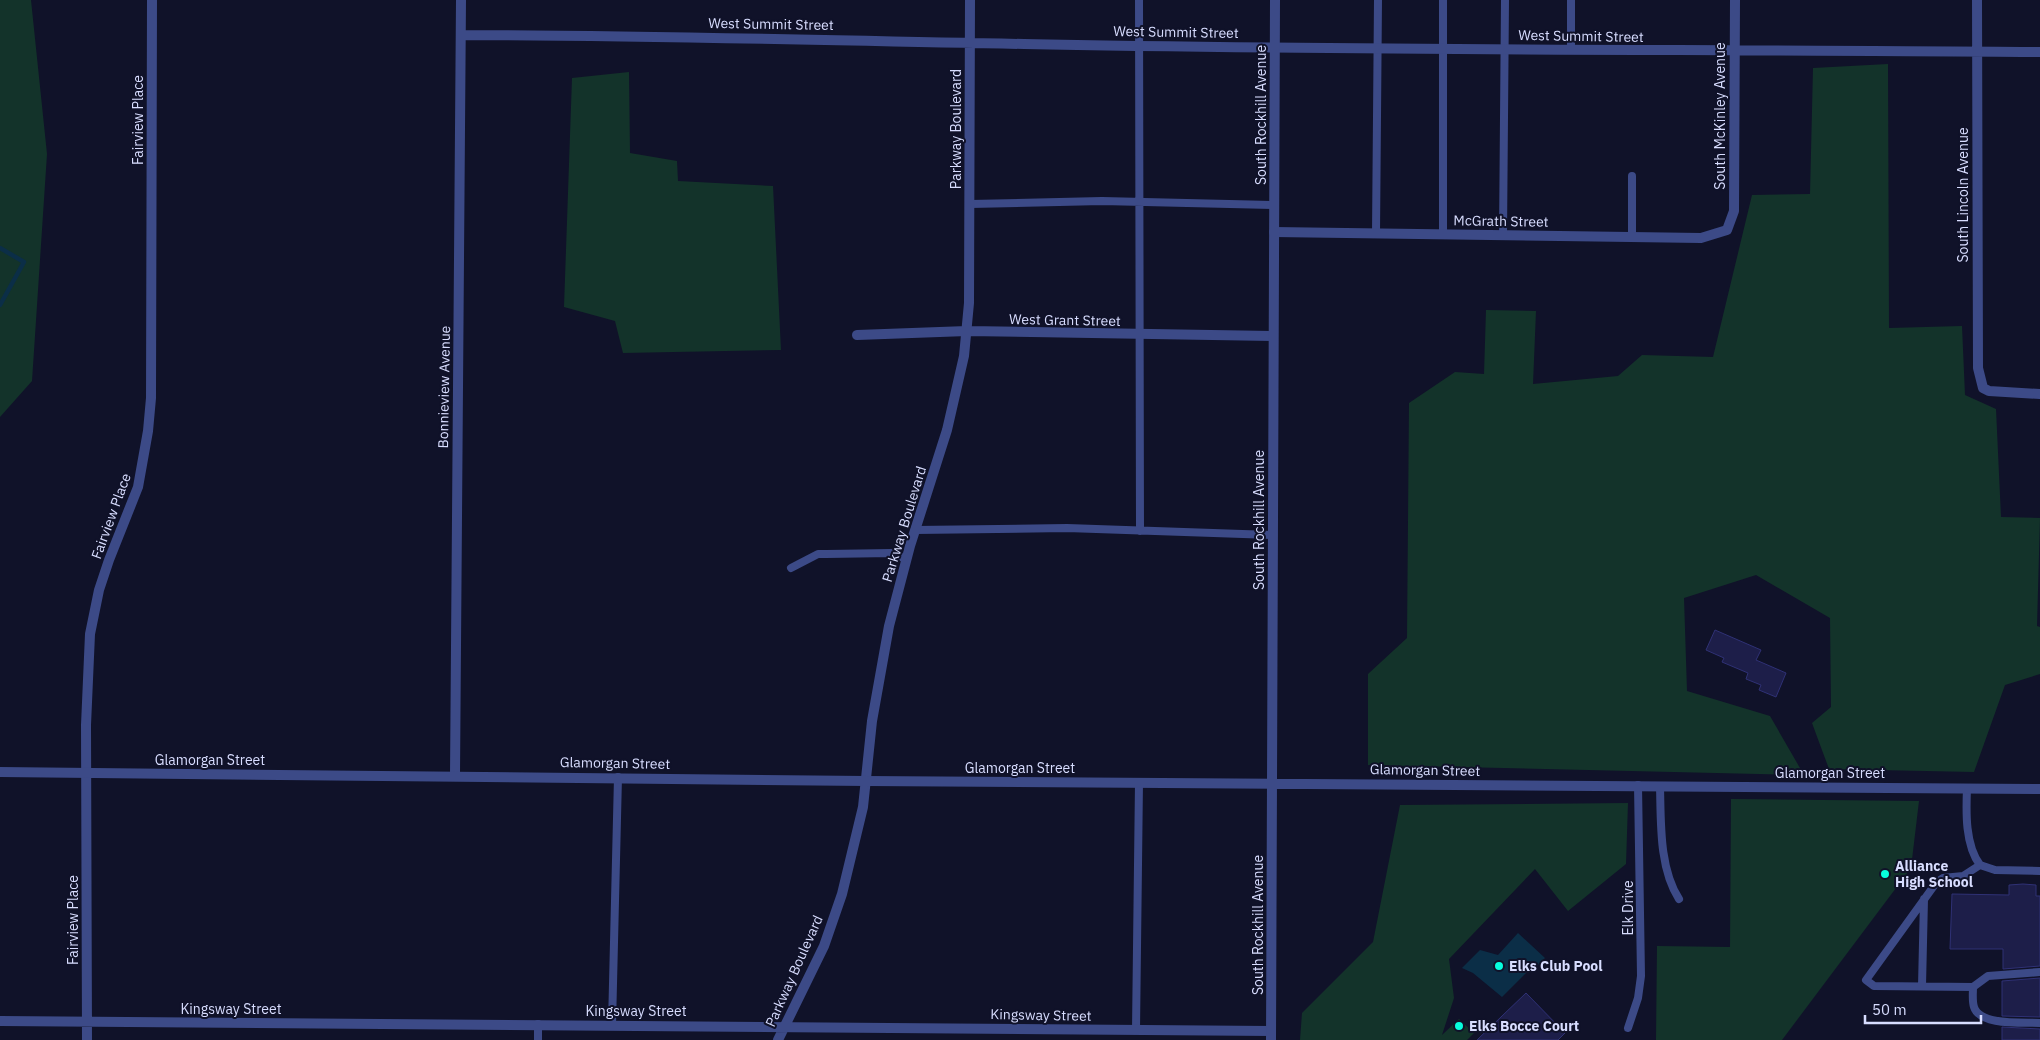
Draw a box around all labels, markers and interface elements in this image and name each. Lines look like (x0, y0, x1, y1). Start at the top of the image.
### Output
street label: West Summit Street (708, 14, 834, 34)
street label: West Summit Street (1113, 22, 1239, 42)
street label: West Summit Street (1518, 26, 1644, 46)
street label: South McKinley Avenue (1711, 42, 1729, 190)
street label: South Rockhill Avenue (1252, 45, 1270, 185)
street label: Parkway Boulevard (947, 69, 965, 189)
street label: Fairview Place (129, 75, 147, 165)
street label: South Lincoln Avenue (1954, 127, 1972, 263)
street label: McGrath Street (1453, 211, 1549, 231)
street label: West Grant Street (1009, 310, 1121, 330)
street label: Bonnieview Avenue (434, 325, 454, 449)
street label: South Rockhill Avenue (1250, 450, 1268, 590)
street label: Parkway Boulevard (878, 464, 930, 584)
street label: Fairview Place (87, 470, 135, 561)
street label: Glamorgan Street (155, 751, 265, 769)
street label: Glamorgan Street (560, 753, 670, 773)
street label: Glamorgan Street (965, 759, 1075, 777)
street label: Glamorgan Street (1370, 760, 1480, 780)
street label: Glamorgan Street (1775, 764, 1885, 782)
street label: South Rockhill Avenue (1249, 855, 1267, 995)
place label: Alliance High School (1895, 857, 1973, 891)
marker: Alliance High School (1879, 868, 1891, 880)
street label: Fairview Place (64, 875, 82, 965)
street label: Elk Drive (1619, 880, 1637, 936)
street label: Parkway Boulevard (761, 912, 827, 1030)
place label: Elks Club Pool (1509, 957, 1603, 975)
marker: Elks Club Pool (1493, 960, 1505, 972)
scale bar (1865, 992, 1981, 1024)
street label: Kingsway Street (180, 1000, 282, 1018)
text: 50 m (1872, 1000, 1907, 1019)
street label: Kingsway Street (585, 1002, 687, 1020)
street label: Kingsway Street (990, 1005, 1092, 1025)
place label: Elks Bocce Court (1469, 1017, 1579, 1035)
marker: Elks Bocce Court (1453, 1020, 1465, 1032)

